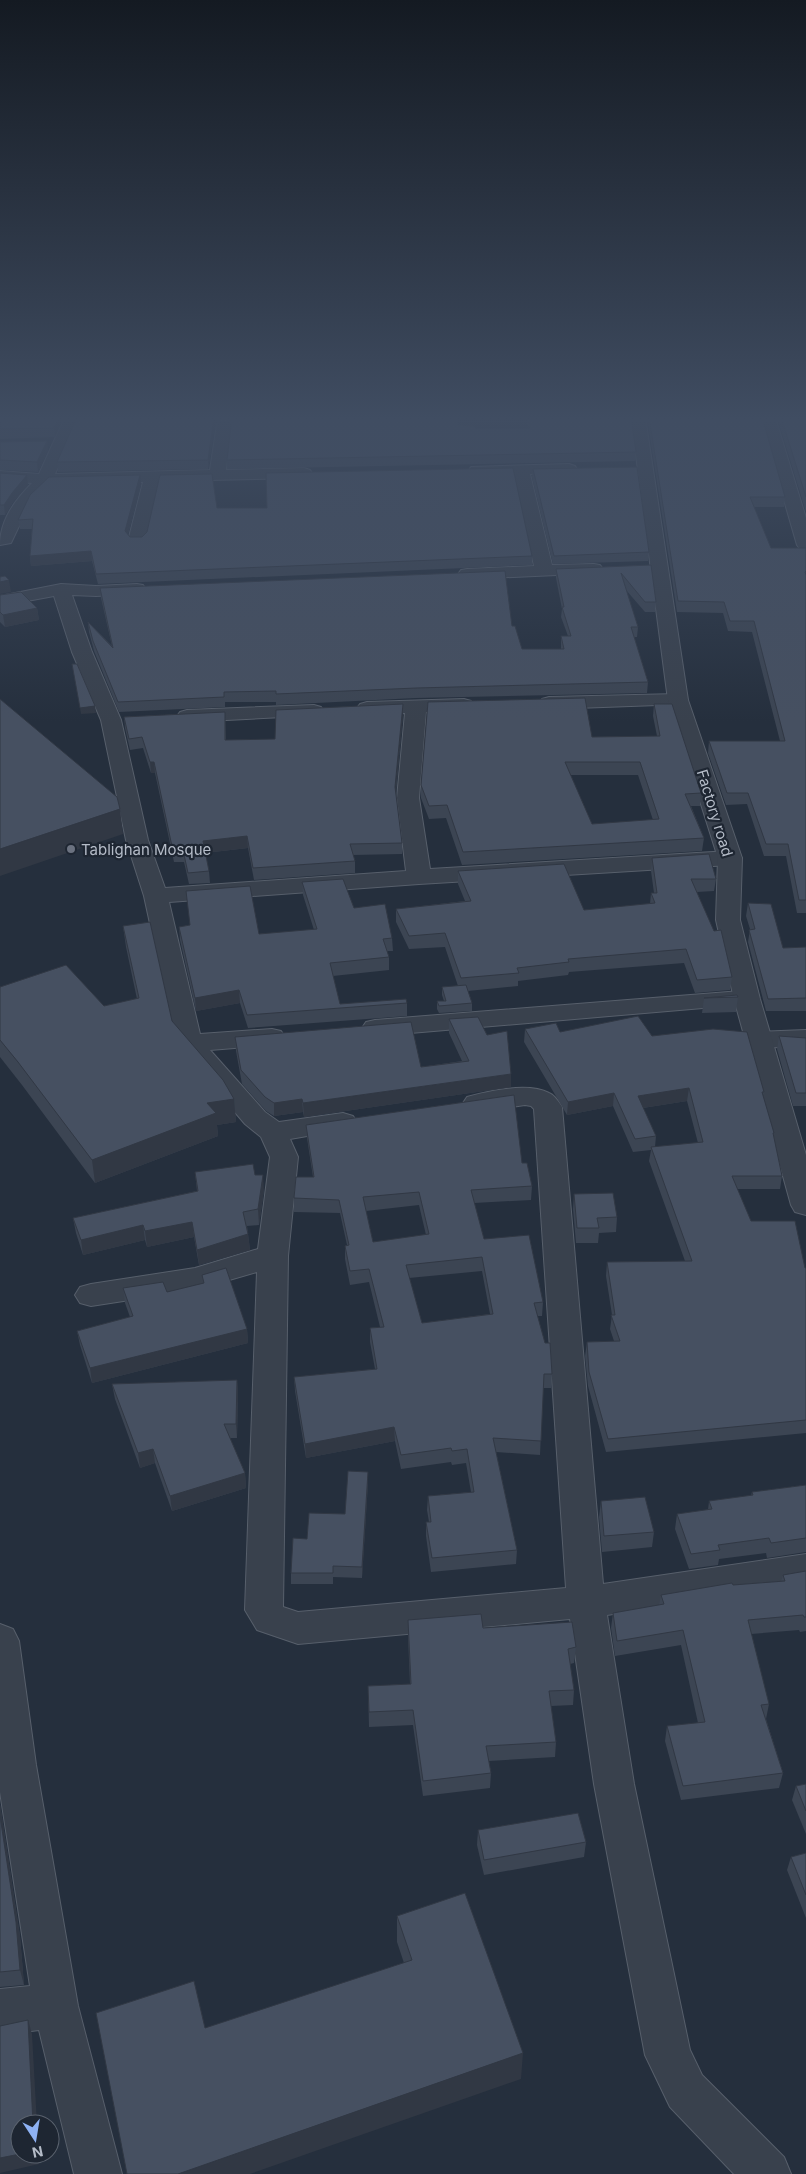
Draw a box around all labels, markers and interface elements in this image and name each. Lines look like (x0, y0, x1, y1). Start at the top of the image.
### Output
street label: Factory road (693, 767, 737, 859)
place label: Tablighan Mosque (81, 840, 211, 859)
marker: Tablighan Mosque (65, 843, 77, 855)
north arrow (10, 2114, 60, 2164)
text: N (31, 2143, 45, 2162)

